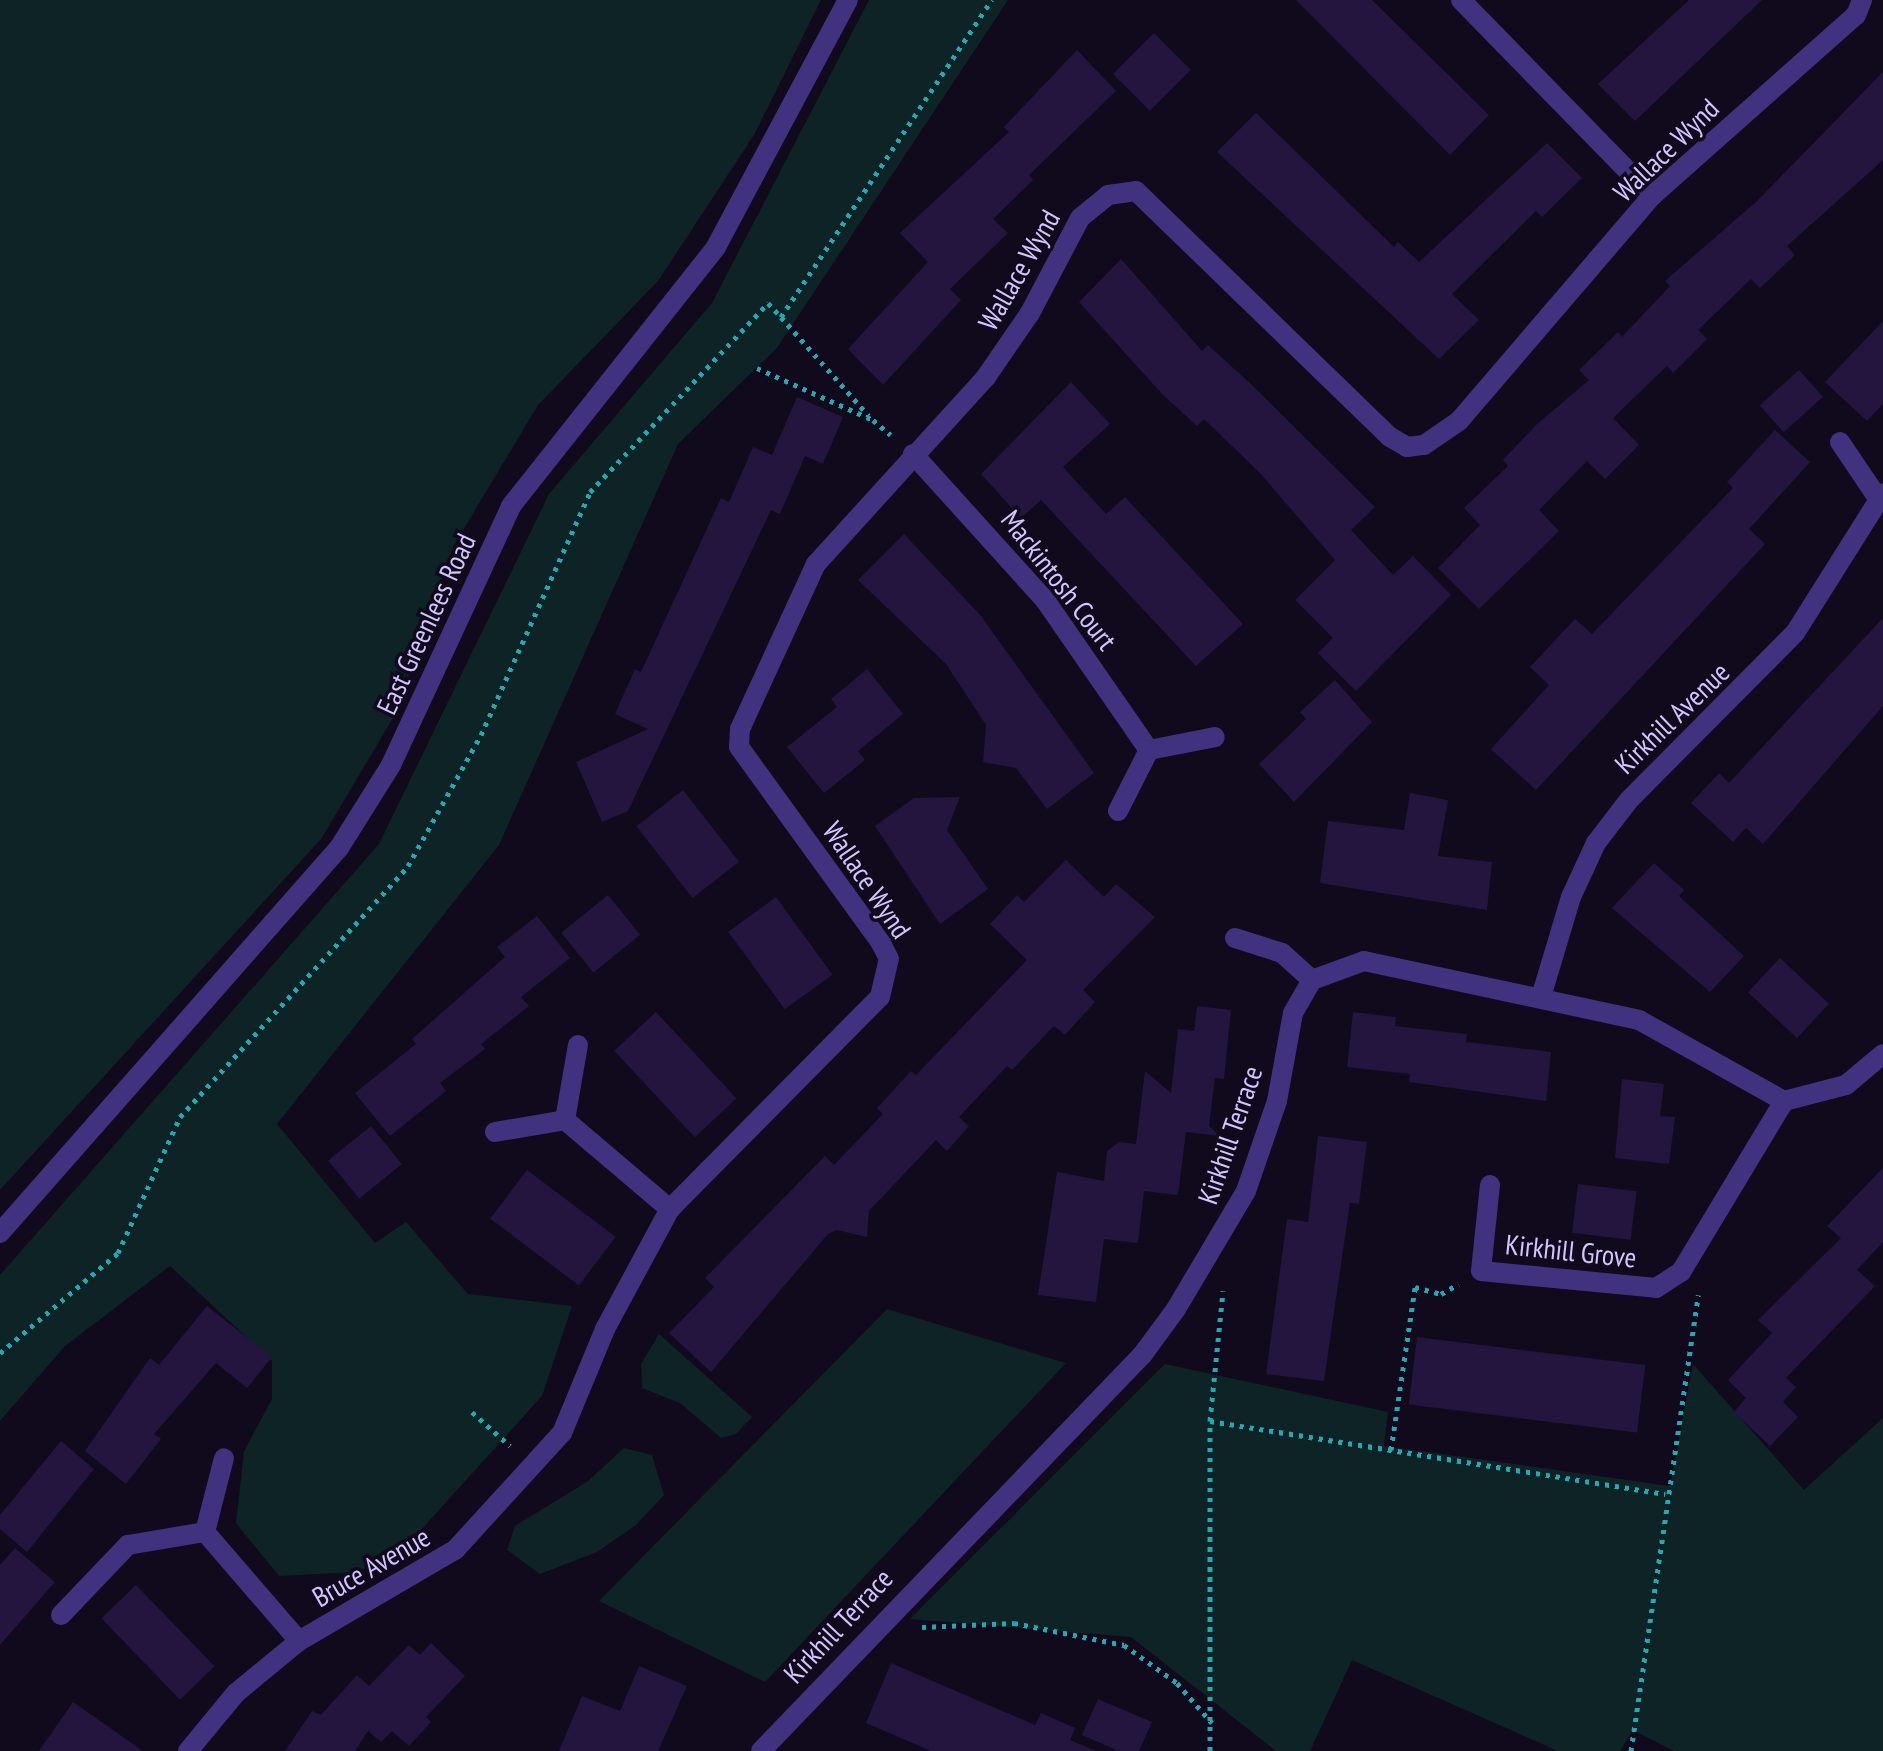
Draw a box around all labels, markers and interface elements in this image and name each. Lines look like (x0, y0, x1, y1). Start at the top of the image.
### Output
street label: Wallace Wynd (1606, 91, 1726, 209)
street label: Wallace Wynd (971, 204, 1067, 336)
street label: Mackintosh Court (994, 504, 1124, 656)
street label: East Greenlees Road (369, 528, 483, 720)
street label: Kirkhill Avenue (1608, 655, 1736, 781)
street label: Wallace Wynd (816, 815, 918, 945)
street label: Kirkhill Terrace (1191, 1061, 1269, 1209)
street label: Kirkhill Grove (1504, 1227, 1638, 1275)
street label: Bruce Avenue (306, 1520, 436, 1614)
street label: Kirkhill Terrace (776, 1562, 900, 1690)

